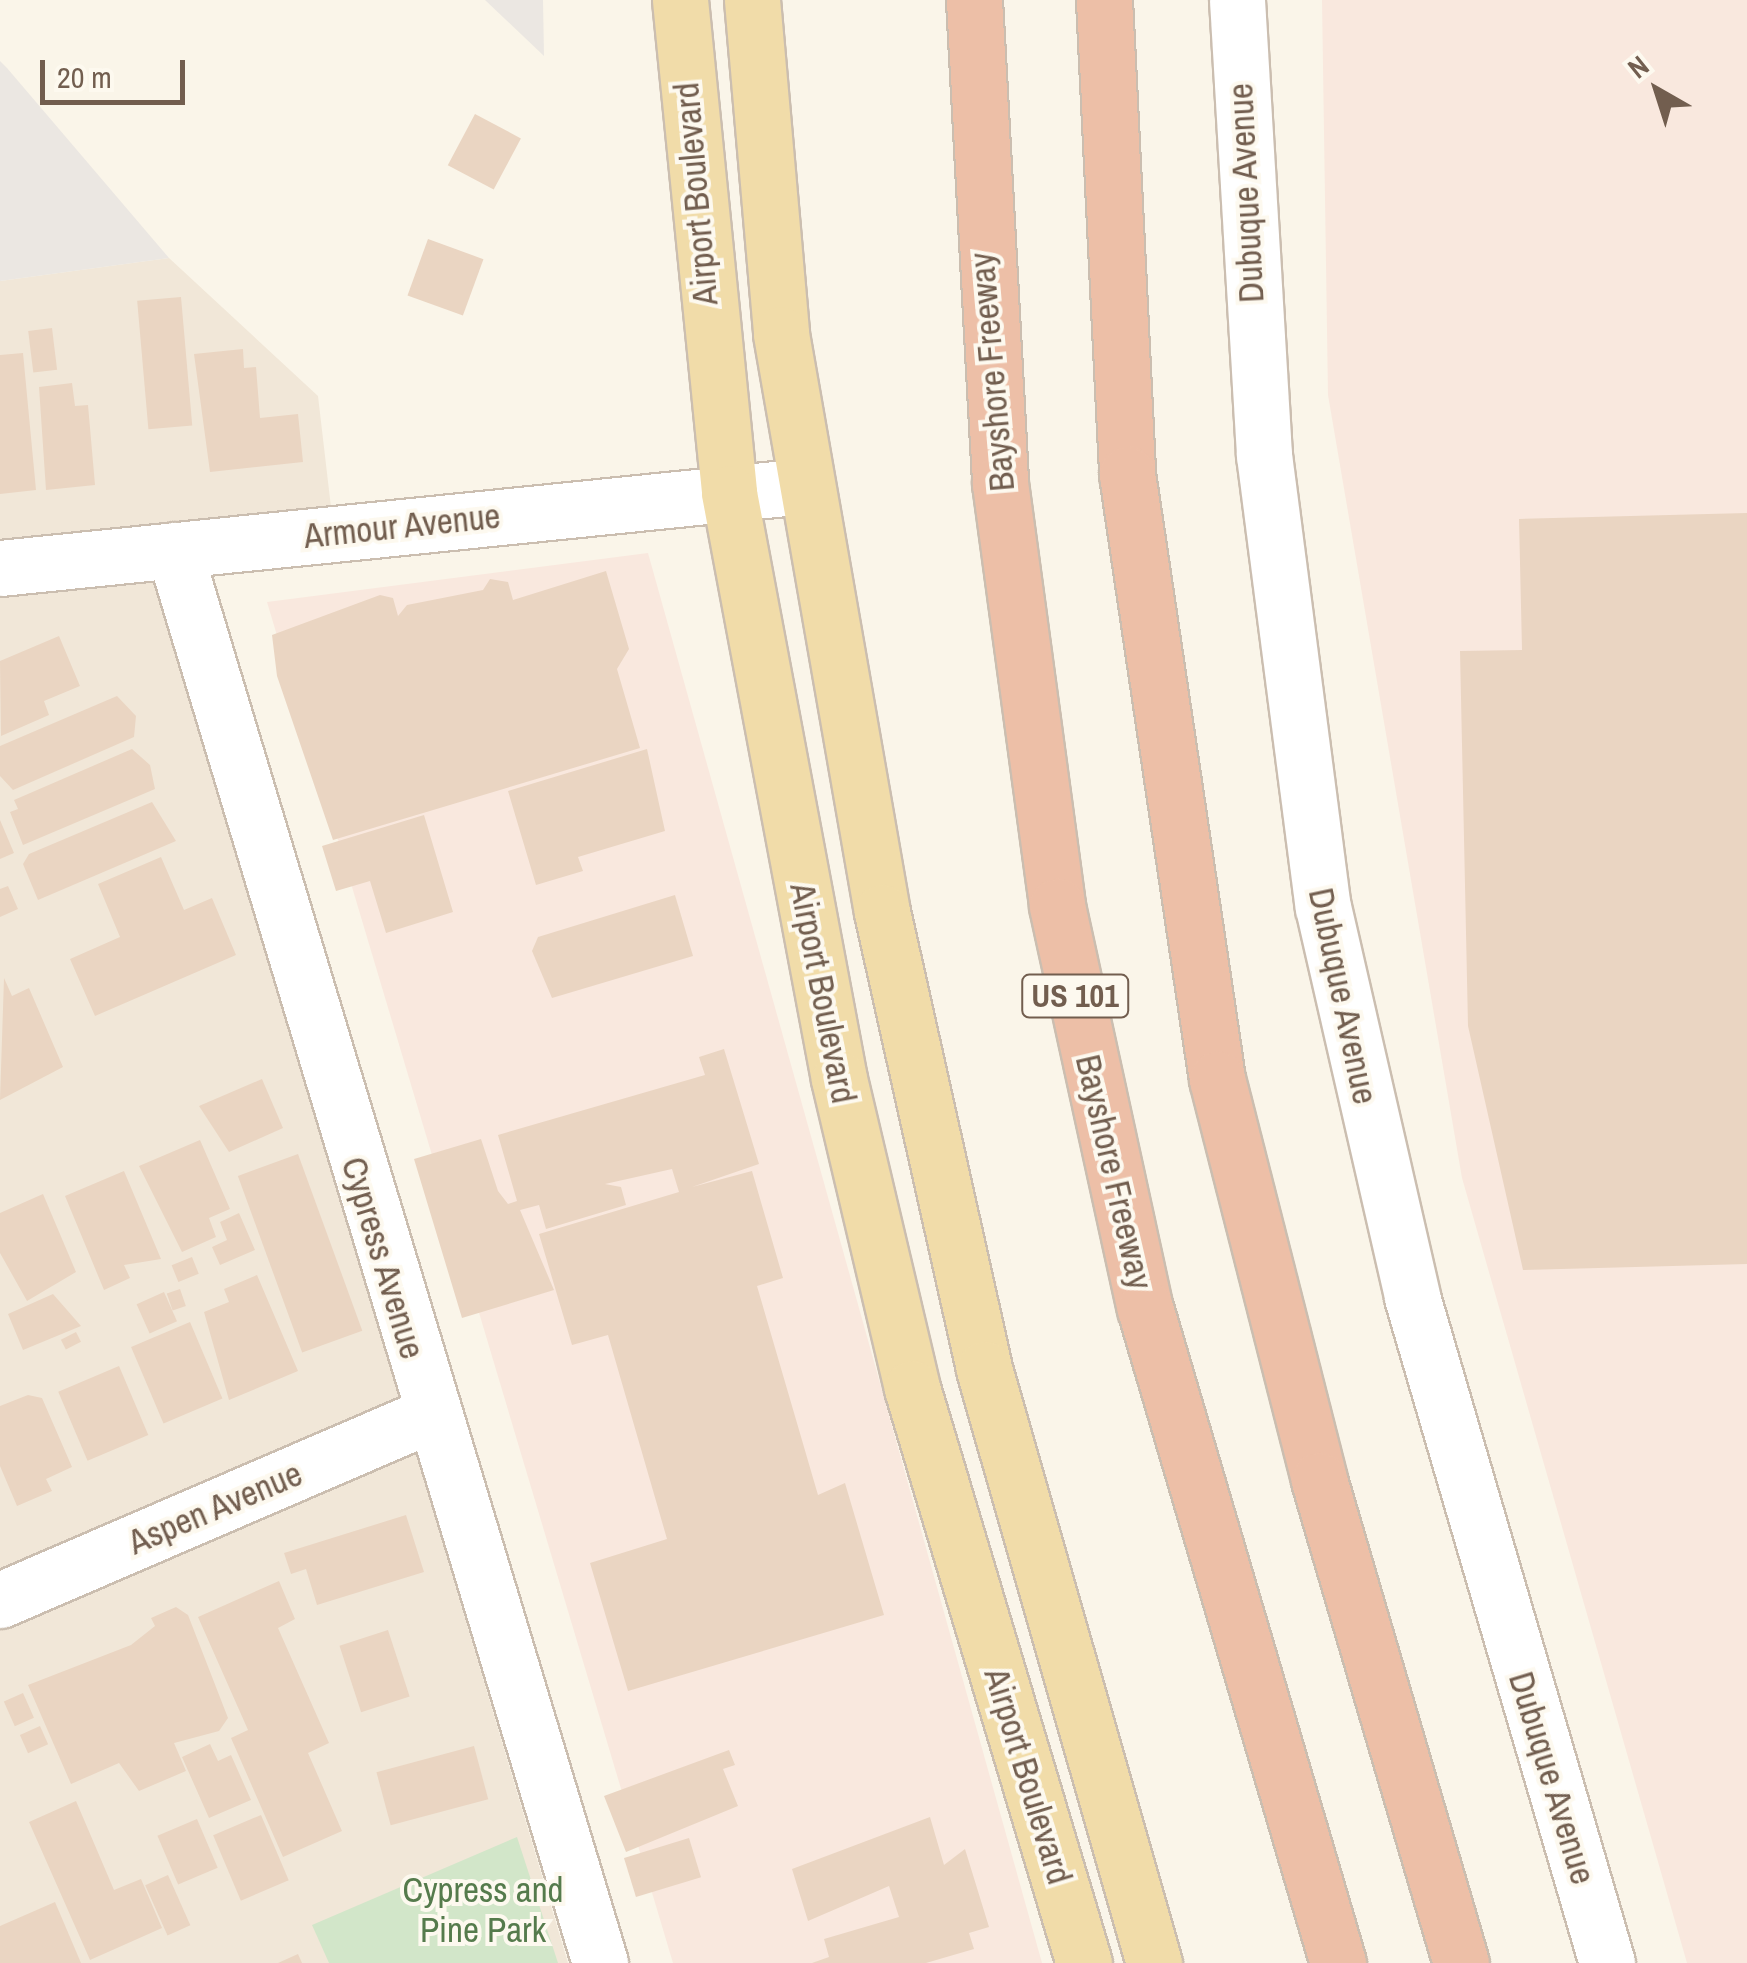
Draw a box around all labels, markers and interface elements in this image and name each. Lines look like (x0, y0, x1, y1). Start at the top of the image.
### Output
scale bar (45, 40, 190, 102)
north arrow (1607, 40, 1707, 140)
text: N (1620, 47, 1657, 87)
text: 20 m (57, 57, 112, 97)
street label: Airport Boulevard (665, 81, 727, 307)
street label: Dubuque Avenue (1219, 81, 1273, 305)
street label: Bayshore Freeway (961, 251, 1023, 493)
street label: Armour Avenue (301, 495, 503, 557)
street label: Airport Boulevard (781, 879, 865, 1107)
street label: Dubuque Avenue (1299, 883, 1387, 1109)
road number: US 101 (1020, 969, 1130, 1023)
street label: Bayshore Freeway (1067, 1051, 1161, 1293)
street label: Cypress Avenue (332, 1151, 434, 1365)
street label: Aspen Avenue (121, 1452, 309, 1564)
street label: Airport Boulevard (975, 1663, 1081, 1889)
street label: Dubuque Avenue (1500, 1666, 1604, 1890)
park label: Cypress and Pine Park (402, 1869, 564, 1951)

